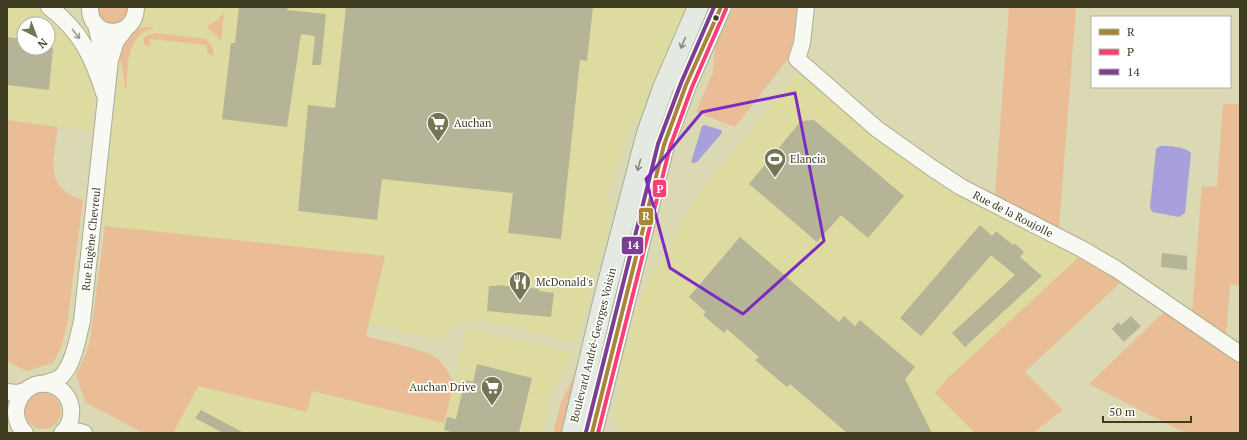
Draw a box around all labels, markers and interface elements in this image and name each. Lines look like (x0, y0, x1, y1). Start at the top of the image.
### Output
unlabelled marker (711, 13, 721, 23)
north arrow (16, 16, 56, 56)
legend (1091, 16, 1231, 88)
text: R (1127, 24, 1135, 39)
one-way arrow (72, 29, 81, 40)
text: N (34, 35, 50, 52)
one-way arrow (678, 36, 686, 48)
text: P (1127, 44, 1134, 59)
text: 14 (1127, 64, 1140, 79)
supermarket icon: Auchan (425, 110, 451, 143)
place label: Auchan (454, 116, 492, 130)
sports icon: Elancia (762, 146, 788, 179)
place label: Elancia (790, 152, 826, 166)
one-way arrow (635, 158, 642, 171)
line badge: P (652, 179, 667, 198)
text: P (656, 182, 664, 196)
street label: Rue Eugène Chevreul (79, 186, 103, 292)
street label: Rue de la Roujolle (971, 188, 1056, 240)
line badge: R (638, 207, 654, 226)
text: R (642, 209, 650, 223)
line badge: 14 (621, 236, 644, 255)
text: 14 (627, 238, 640, 252)
street label: Boulevard André-Georges Voisin (567, 266, 619, 424)
restaurant icon: McDonald's (507, 269, 533, 302)
place label: McDonald's (536, 275, 593, 289)
supermarket icon: Auchan Drive (479, 374, 505, 407)
place label: Auchan Drive (410, 380, 476, 394)
scale bar (1103, 398, 1191, 424)
text: 50 m (1109, 404, 1136, 419)

